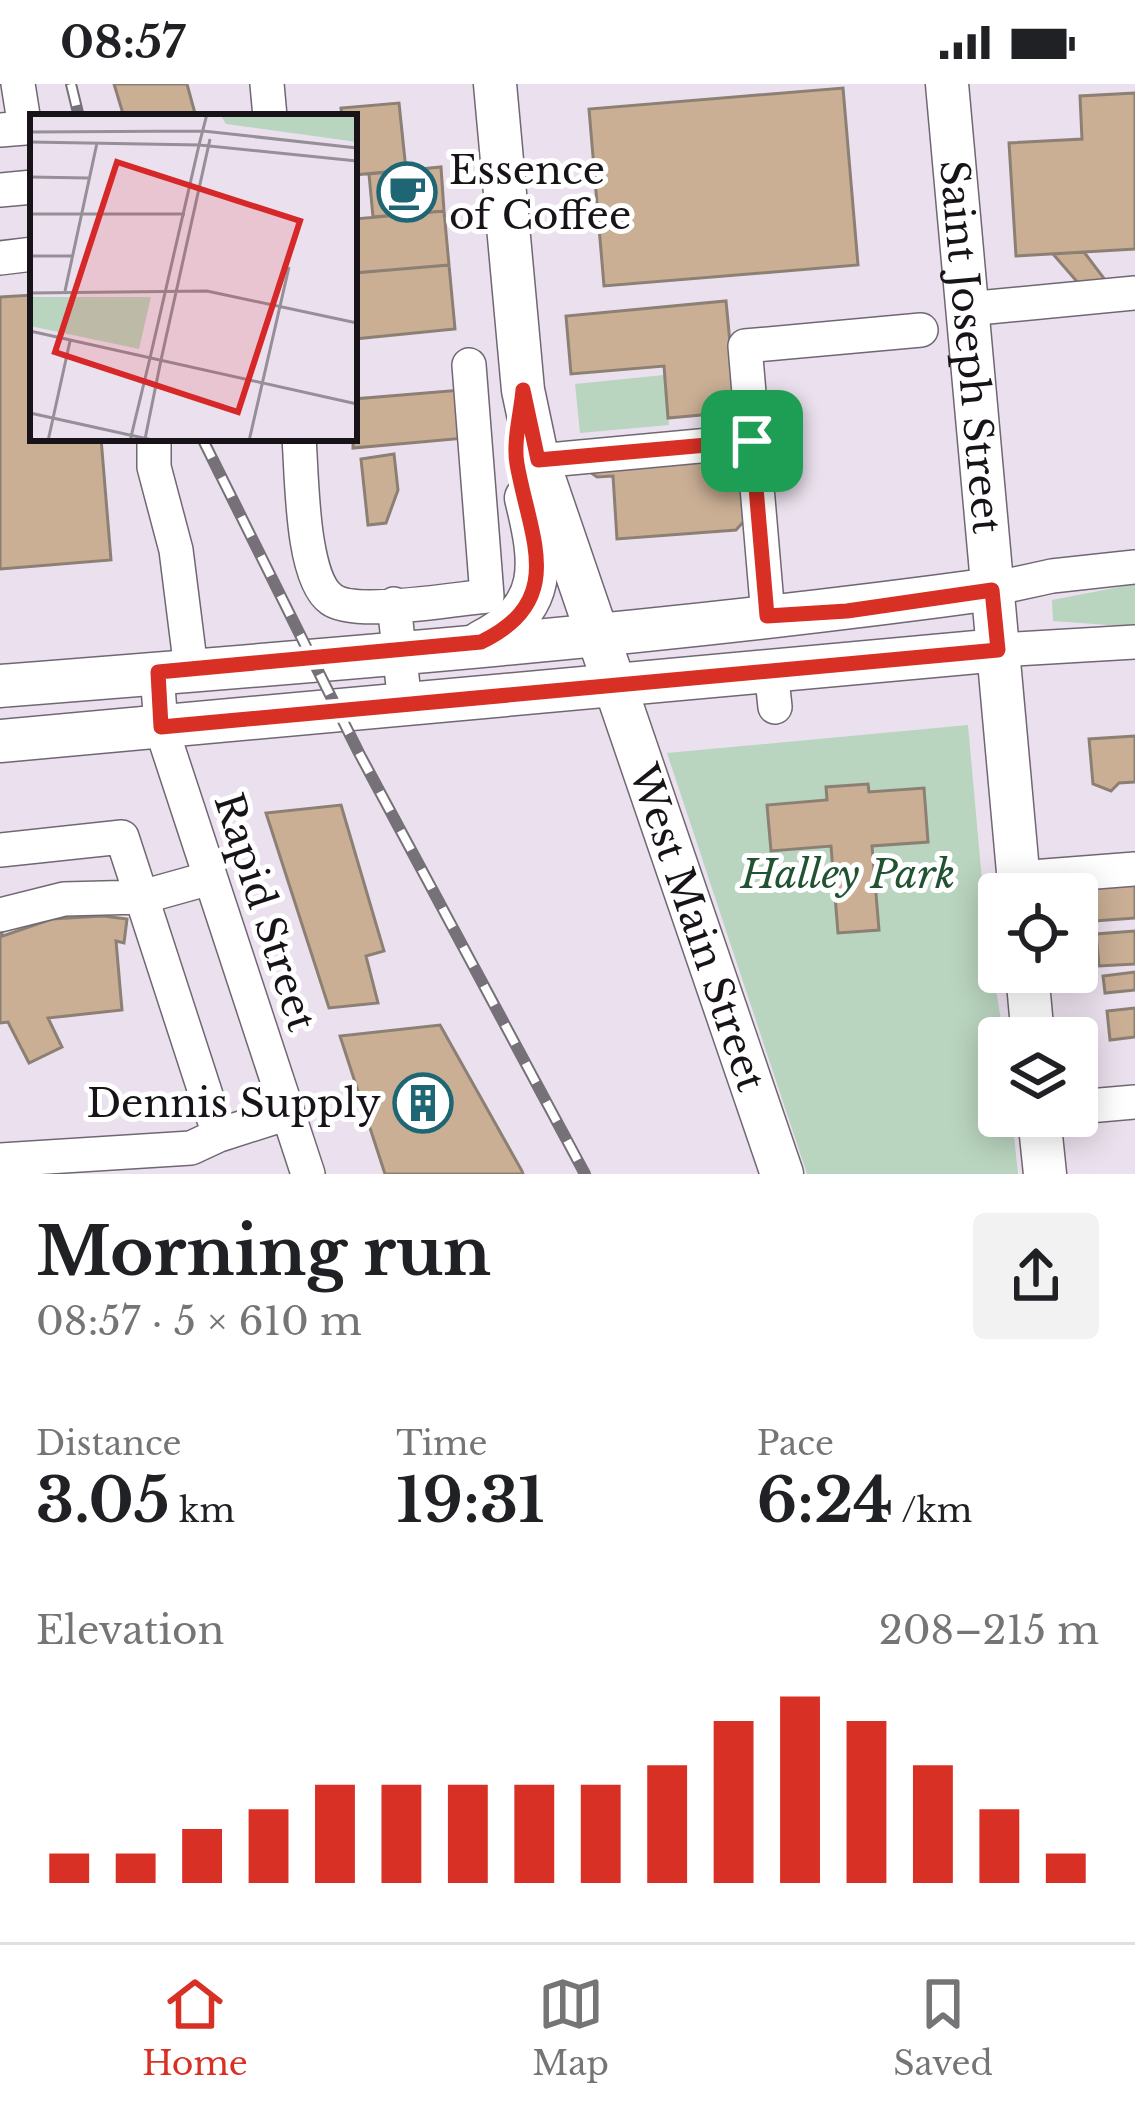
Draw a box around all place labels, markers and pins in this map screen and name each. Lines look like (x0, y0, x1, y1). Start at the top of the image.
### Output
place label: Essence of Coffee (449, 146, 631, 240)
cafe icon: Essence of Coffee (376, 161, 438, 223)
pin (701, 390, 803, 492)
building icon: Dennis Supply (392, 1072, 454, 1134)
place label: Dennis Supply (87, 1079, 381, 1128)

